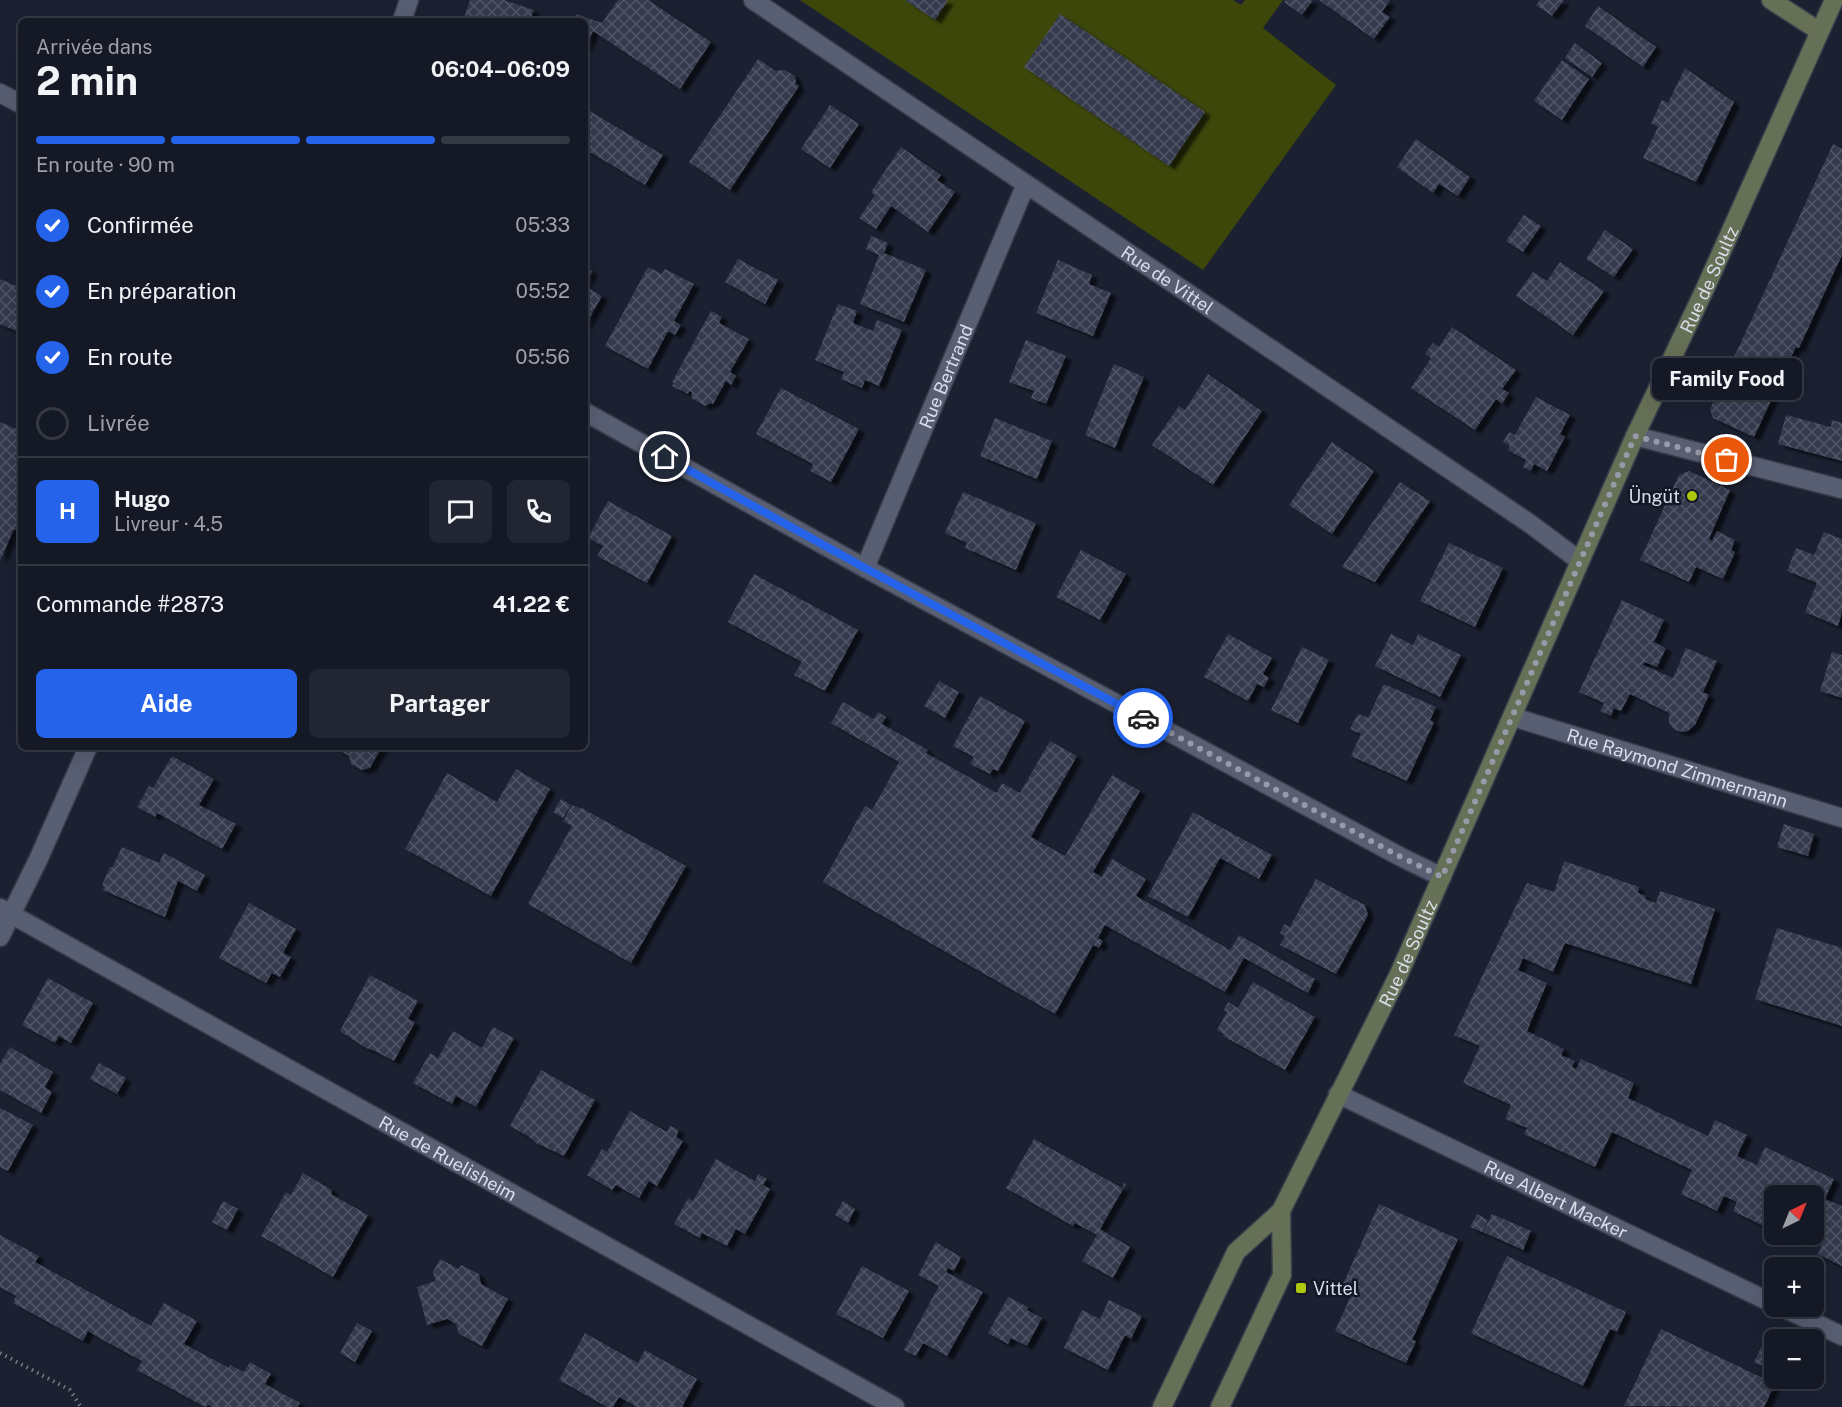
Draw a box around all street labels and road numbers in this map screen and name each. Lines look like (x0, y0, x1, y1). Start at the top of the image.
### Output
street label: Rue de Soultz (1675, 223, 1742, 336)
street label: Rue de Vittel (1118, 241, 1218, 318)
street label: Rue Bertrand (914, 321, 977, 431)
street label: Rue Raymond Zimmermann (1564, 724, 1790, 811)
street label: Rue de Soultz (1374, 896, 1441, 1010)
street label: Rue de Ruelisheim (376, 1111, 521, 1205)
street label: Rue Albert Macker (1481, 1156, 1631, 1242)

